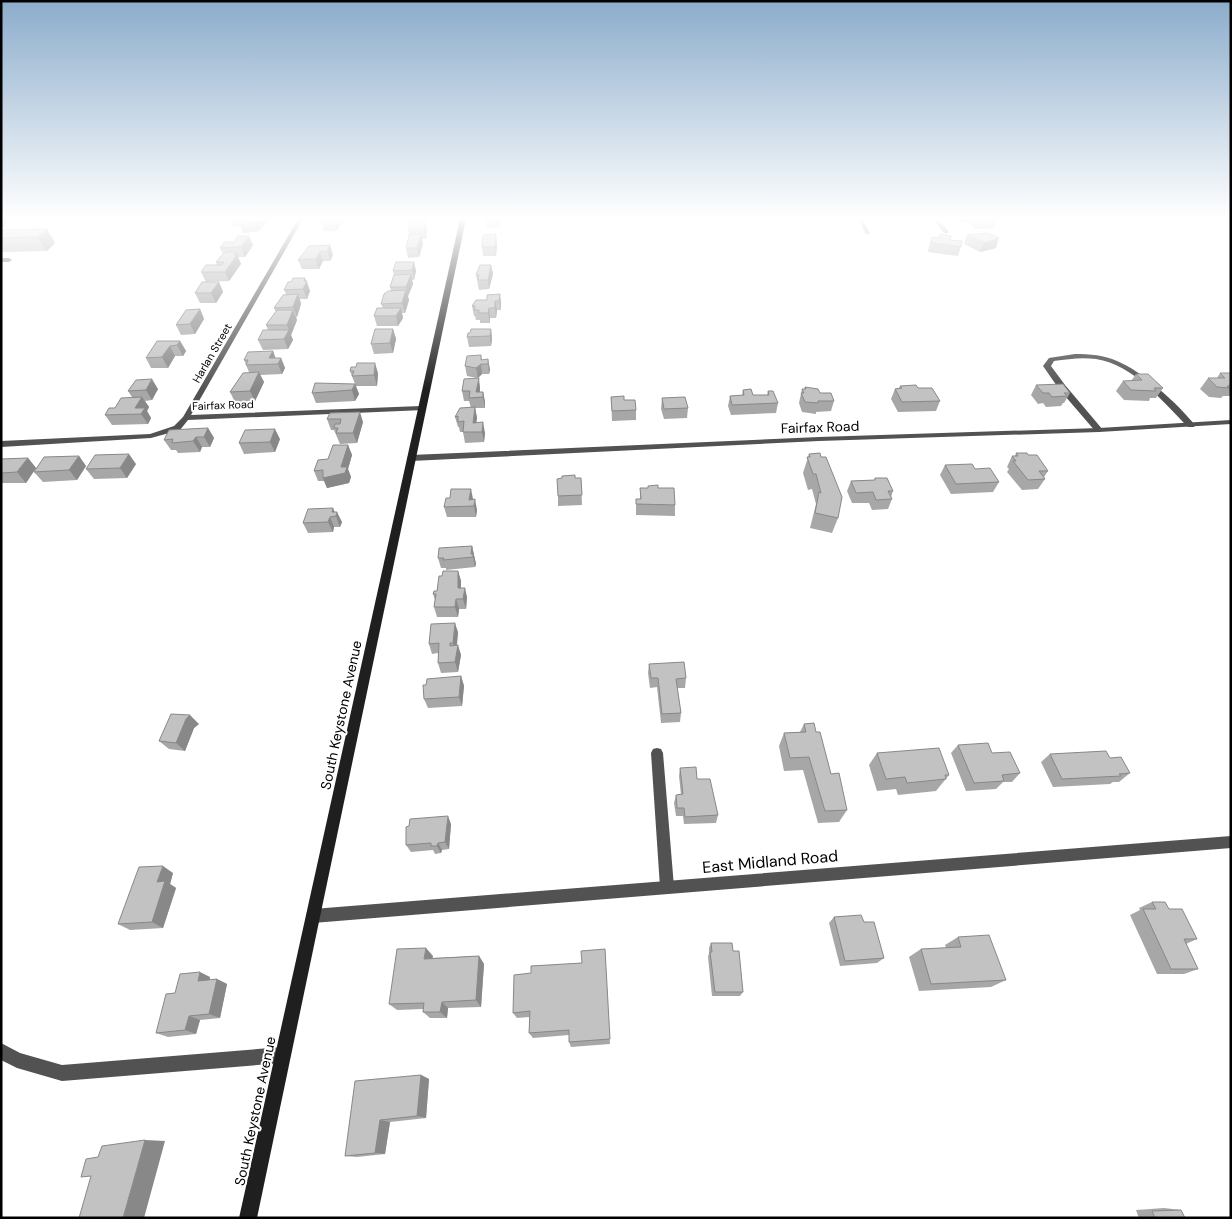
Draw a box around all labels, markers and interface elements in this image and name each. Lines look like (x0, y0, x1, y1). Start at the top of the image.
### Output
street label: Harlan Street (189, 321, 235, 385)
street label: Fairfax Road (192, 397, 254, 413)
street label: Fairfax Road (780, 417, 860, 437)
street label: South Keystone Avenue (316, 639, 366, 791)
street label: East Midland Road (701, 845, 839, 878)
street label: South Keystone Avenue (230, 1035, 280, 1187)

